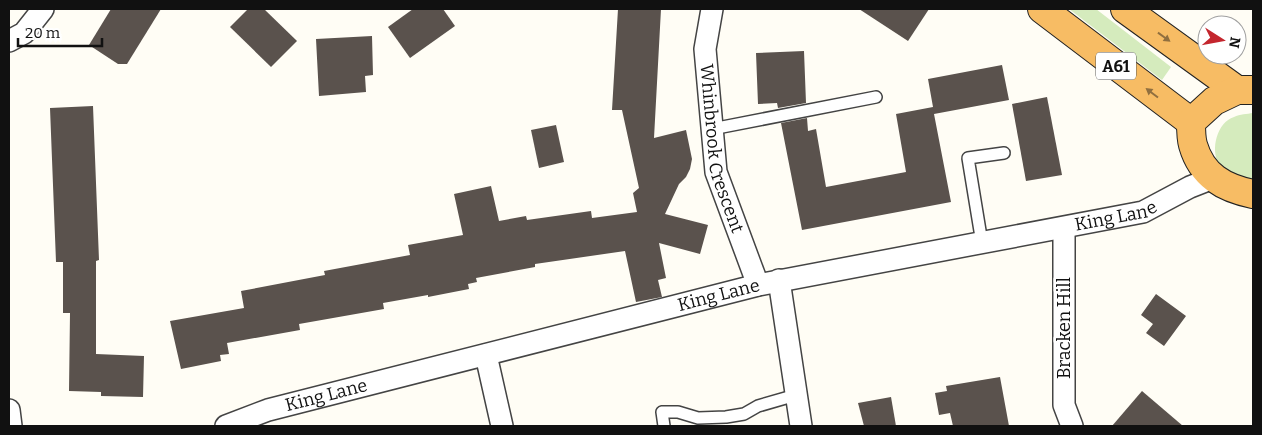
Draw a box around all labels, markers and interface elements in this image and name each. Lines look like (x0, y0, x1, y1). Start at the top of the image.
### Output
scale bar (18, 15, 101, 47)
north arrow (1197, 15, 1247, 65)
text: 20 m (25, 24, 61, 42)
one-way arrow (1157, 32, 1171, 42)
text: N (1225, 35, 1244, 49)
road number: A61 (1096, 52, 1136, 80)
street label: Whinbrook Crescent (695, 63, 749, 236)
one-way arrow (1146, 87, 1159, 98)
street label: King Lane (1073, 196, 1161, 236)
street label: King Lane (675, 274, 762, 316)
street label: Bracken Hill (1053, 277, 1075, 379)
street label: King Lane (283, 374, 369, 416)

